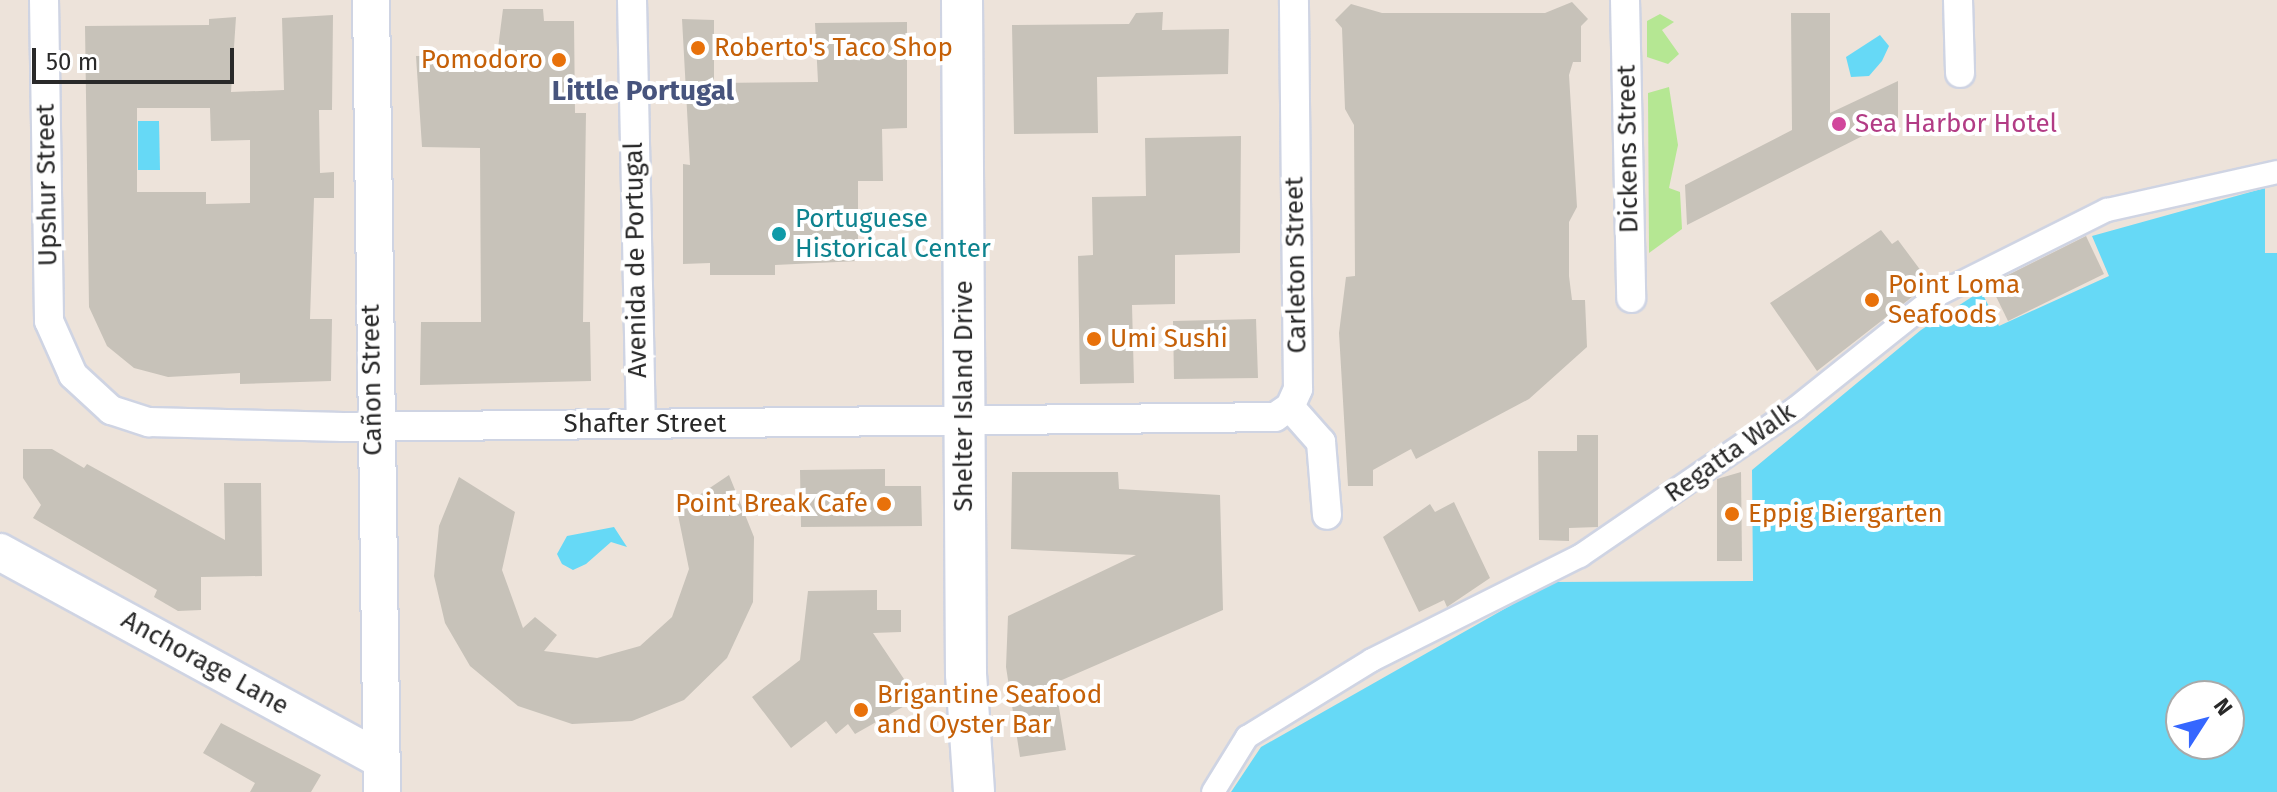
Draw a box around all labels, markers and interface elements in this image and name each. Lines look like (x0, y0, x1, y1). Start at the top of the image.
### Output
scale bar (36, 32, 238, 82)
place label: Roberto's Taco Shop (714, 32, 953, 64)
marker: Roberto's Taco Shop (689, 39, 707, 57)
place label: Pomodoro (421, 44, 543, 76)
text: 50 m (46, 48, 98, 76)
marker: Pomodoro (550, 51, 568, 69)
street label: Dickens Street (1611, 64, 1645, 234)
district label: Little Portugal (552, 74, 734, 108)
street label: Upshur Street (30, 103, 64, 267)
place label: Sea Harbor Hotel (1855, 108, 2057, 140)
marker: Sea Harbor Hotel (1830, 115, 1848, 133)
street label: Avenida de Portugal (618, 142, 654, 378)
street label: Carleton Street (1279, 176, 1313, 354)
place label: Portuguese Historical Center (795, 203, 991, 264)
marker: Portuguese Historical Center (770, 225, 788, 243)
place label: Point Loma Seafoods (1888, 269, 2020, 330)
street label: Shelter Island Drive (948, 280, 980, 512)
marker: Point Loma Seafoods (1863, 291, 1881, 309)
street label: Cañon Street (355, 304, 389, 456)
place label: Umi Sushi (1110, 323, 1228, 355)
marker: Umi Sushi (1085, 330, 1103, 348)
street label: Regatta Walk (1659, 397, 1801, 509)
street label: Shafter Street (564, 408, 726, 440)
place label: Point Break Cafe (675, 488, 868, 520)
marker: Point Break Cafe (875, 495, 893, 513)
place label: Eppig Biergarten (1748, 498, 1943, 530)
marker: Eppig Biergarten (1723, 505, 1741, 523)
street label: Anchorage Lane (116, 604, 294, 722)
place label: Brigantine Seafood and Oyster Bar (877, 679, 1102, 740)
north arrow (2165, 680, 2245, 760)
text: N (2208, 693, 2238, 721)
marker: Brigantine Seafood and Oyster Bar (852, 701, 870, 719)

